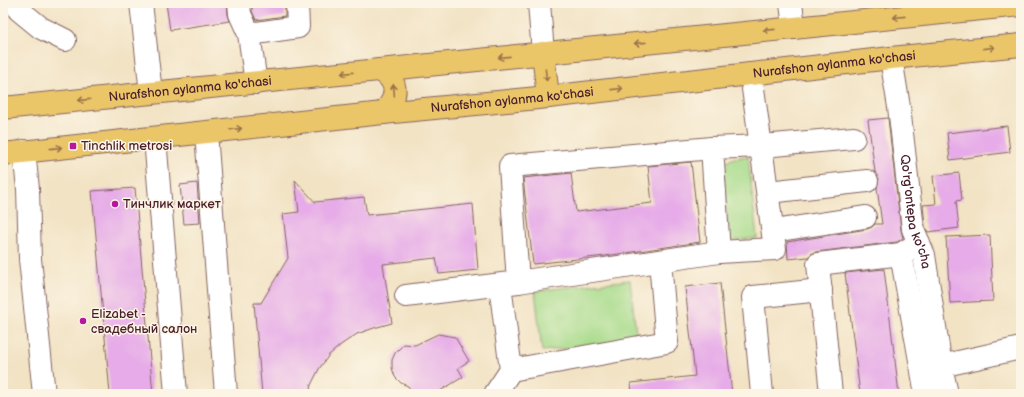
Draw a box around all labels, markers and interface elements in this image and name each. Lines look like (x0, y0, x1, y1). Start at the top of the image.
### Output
one-way arrow (893, 13, 906, 21)
one-way arrow (763, 26, 776, 34)
one-way arrow (634, 40, 647, 47)
one-way arrow (982, 44, 995, 52)
street label: Nurafshon aylanma ko'chasi (752, 48, 916, 82)
one-way arrow (498, 53, 511, 61)
one-way arrow (542, 68, 549, 81)
one-way arrow (341, 70, 354, 77)
street label: Nurafshon aylanma ko'chasi (108, 73, 272, 105)
one-way arrow (390, 84, 397, 97)
street label: Nurafshon aylanma ko'chasi (430, 84, 595, 116)
one-way arrow (610, 86, 623, 93)
one-way arrow (78, 96, 91, 104)
one-way arrow (229, 126, 242, 133)
place label: Tinchlik metrosi (81, 138, 172, 154)
marker: Tinchlik metrosi (68, 141, 78, 151)
one-way arrow (49, 144, 62, 152)
street label: Qo'rg'ontepa ko'cha (897, 154, 934, 270)
place label: Тинчлик маркет (123, 196, 221, 212)
marker: Тинчлик маркет (110, 199, 120, 209)
place label: Elizabet - свадебный салон (91, 306, 197, 337)
marker: Elizabet - свадебный салон (78, 316, 88, 326)

